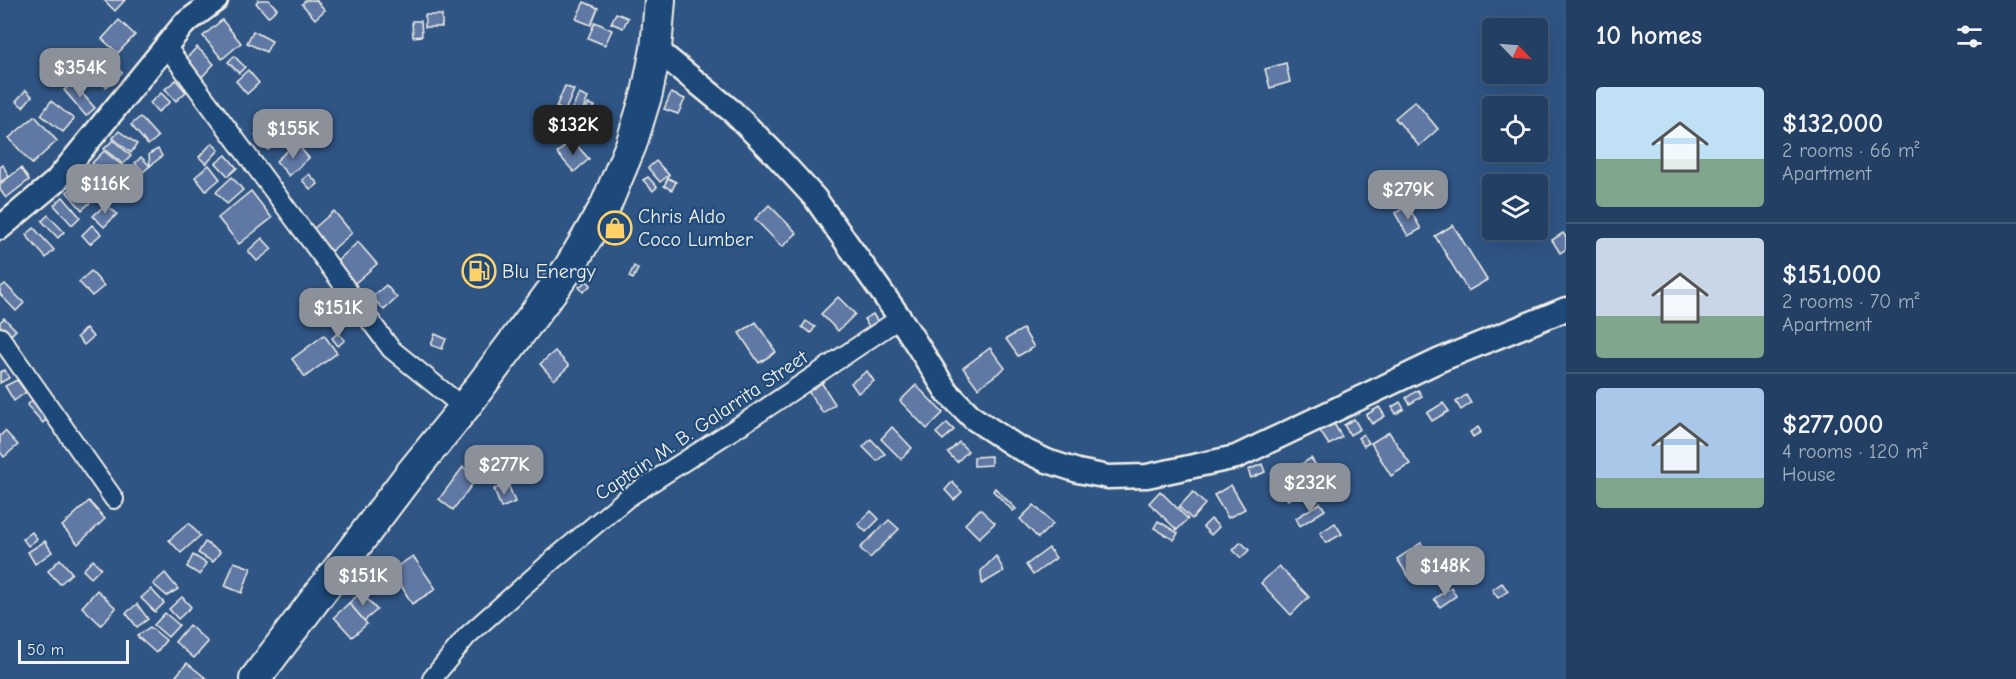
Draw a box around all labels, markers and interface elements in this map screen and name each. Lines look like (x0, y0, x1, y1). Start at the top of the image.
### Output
north arrow (1482, 18, 1548, 84)
map controls (1482, 18, 1548, 240)
icon: filters (1953, 20, 1986, 53)
text: 10 homes (1596, 21, 1702, 51)
pin: $354K (38, 48, 122, 99)
text: $354K (53, 56, 107, 79)
button: locate (1482, 96, 1548, 162)
pin: $132K (531, 105, 615, 156)
pin: $155K (251, 109, 335, 160)
text: $132,000 (1782, 109, 1883, 139)
icon: home (1644, 111, 1716, 183)
text: $132K (548, 113, 598, 136)
text: $155K (267, 117, 319, 140)
text: 2 rooms · 66 m² (1782, 139, 1920, 162)
text: Apartment (1782, 162, 1872, 185)
pin: $116K (63, 164, 147, 215)
pin: $279K (1366, 170, 1450, 221)
text: $116K (80, 172, 130, 195)
button: layers (1482, 174, 1548, 240)
text: $279K (1382, 178, 1434, 201)
place label: Chris Aldo Coco Lumber (638, 205, 753, 251)
shop icon: Chris Aldo Coco Lumber (597, 210, 633, 246)
fuel station icon: Blu Energy (461, 253, 497, 289)
place label: Blu Energy (502, 260, 596, 283)
text: $151,000 (1782, 260, 1881, 290)
icon: home (1644, 262, 1716, 334)
pin: $151K (296, 288, 380, 339)
text: 2 rooms · 70 m² (1782, 290, 1919, 313)
text: $151K (313, 296, 363, 319)
text: Apartment (1782, 313, 1872, 336)
street label: Captain M. B. Galarrita Street (591, 345, 813, 505)
text: $277,000 (1782, 410, 1883, 440)
icon: home (1644, 412, 1716, 484)
text: 4 rooms · 120 m² (1782, 440, 1928, 463)
pin: $277K (462, 445, 546, 496)
text: $277K (478, 453, 530, 476)
pin: $232K (1268, 463, 1352, 514)
text: House (1782, 463, 1836, 486)
text: $232K (1283, 471, 1337, 494)
pin: $148K (1403, 546, 1487, 597)
text: $148K (1420, 554, 1470, 577)
pin: $151K (321, 556, 405, 607)
text: $151K (338, 564, 388, 587)
scale bar (18, 637, 129, 664)
text: 50 m (27, 641, 64, 659)

